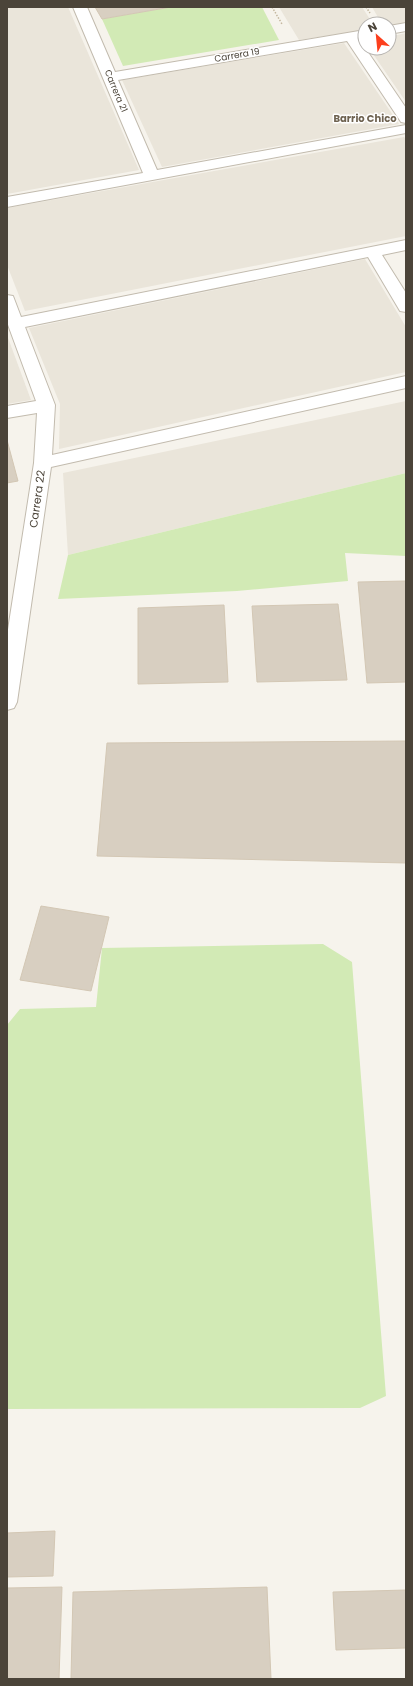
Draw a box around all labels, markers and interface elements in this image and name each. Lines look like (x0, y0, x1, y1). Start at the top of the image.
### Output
north arrow (357, 16, 397, 56)
text: N (365, 18, 380, 36)
street label: Carrera 19 (213, 45, 261, 65)
street label: Carrera 21 (102, 68, 130, 114)
district label: Barrio Chico (333, 111, 397, 126)
street label: Carrera 22 (25, 469, 49, 529)

